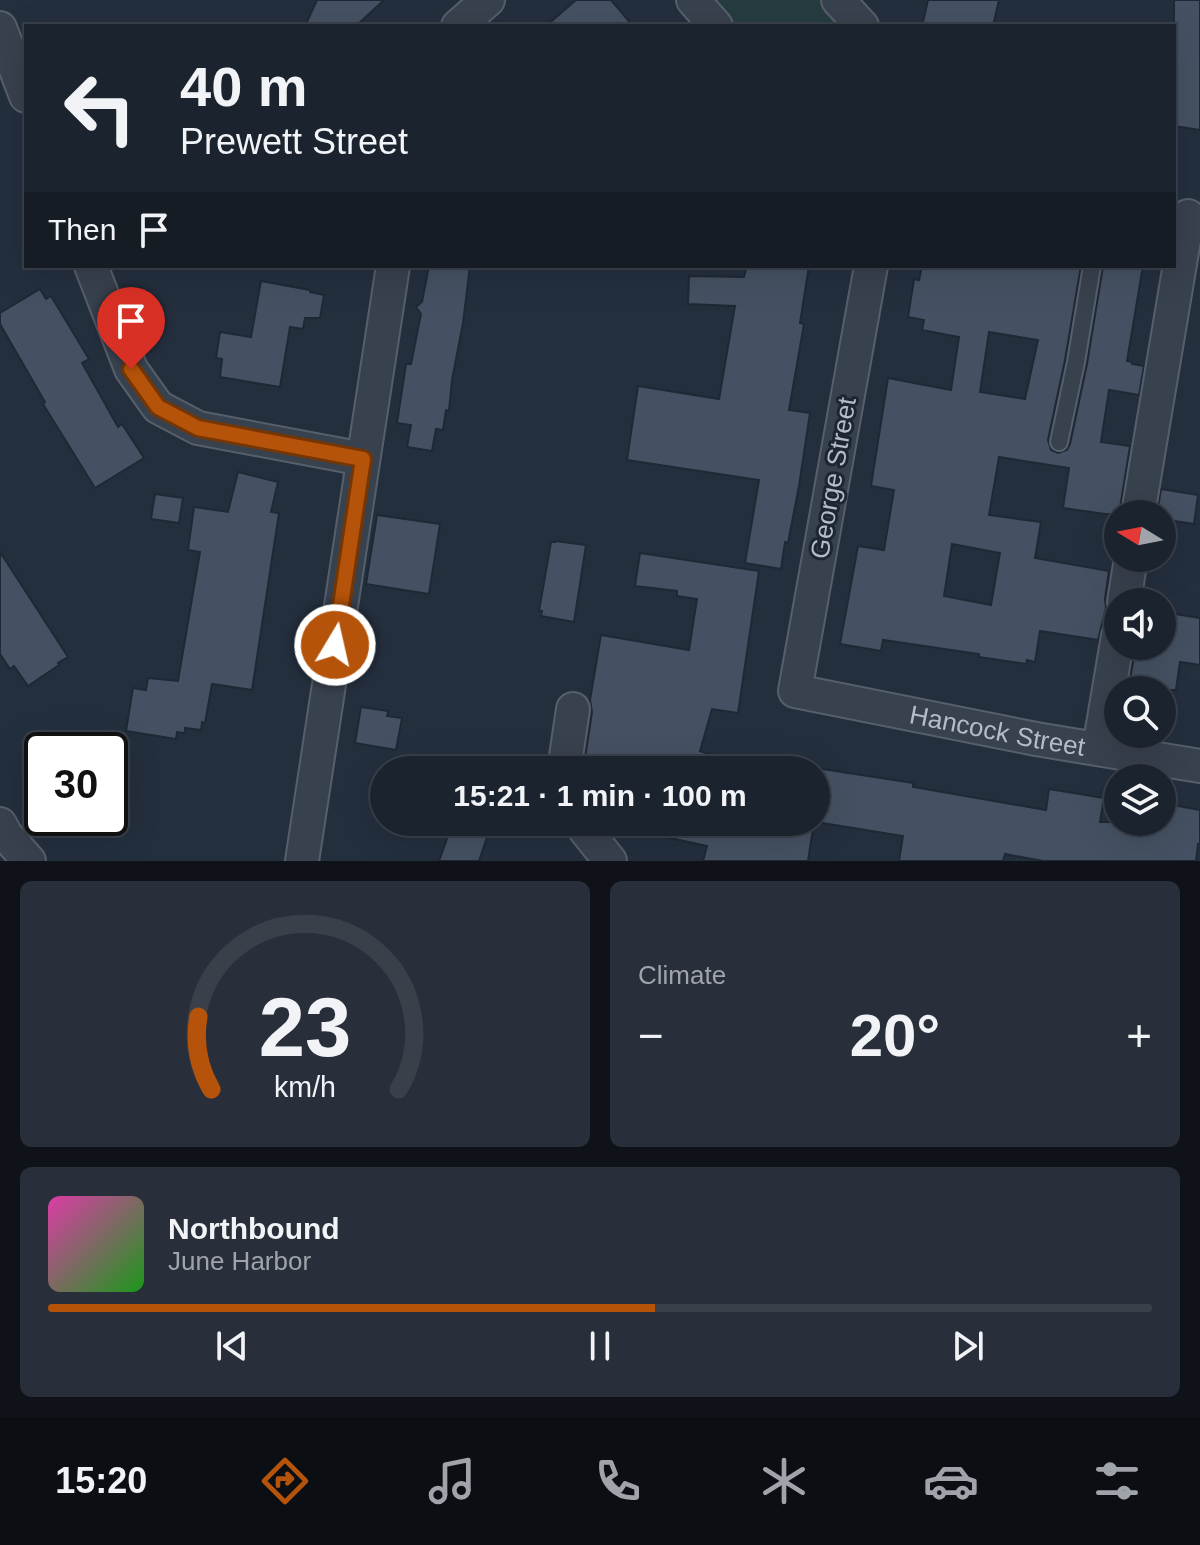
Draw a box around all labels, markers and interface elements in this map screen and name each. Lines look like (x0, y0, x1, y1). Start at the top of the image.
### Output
text: 40 m (180, 55, 308, 118)
icon: left (48, 56, 152, 160)
text: Prewett Street (180, 121, 408, 162)
icon: arrive (132, 208, 176, 252)
text: Then (48, 213, 116, 246)
pin (97, 287, 165, 369)
icon: arrive (109, 299, 153, 343)
street label: George Street (804, 394, 862, 561)
north arrow (1104, 500, 1176, 572)
map controls (1104, 500, 1176, 836)
button: sound (1104, 588, 1176, 660)
position arrow (293, 603, 377, 687)
button: search (1104, 676, 1176, 748)
street label: Hancock Street (907, 699, 1088, 762)
speed limit sign: 30 (24, 732, 128, 836)
button: layers (1104, 764, 1176, 836)
text: 15:21 · 1 min · 100 m (453, 779, 747, 812)
text: Climate (638, 960, 726, 990)
text: 23 (259, 981, 351, 1074)
text: 20° (850, 1002, 940, 1069)
text: − (638, 1011, 664, 1060)
text: + (1126, 1011, 1152, 1060)
text: km/h (274, 1071, 336, 1103)
text: Northbound (168, 1212, 340, 1245)
text: June Harbor (168, 1246, 311, 1276)
icon: previous (210, 1324, 254, 1368)
icon: pause (578, 1324, 622, 1368)
icon: next (946, 1324, 990, 1368)
icon: directions (257, 1453, 313, 1509)
icon: music (424, 1453, 480, 1509)
icon: phone (590, 1453, 646, 1509)
icon: climate (756, 1453, 812, 1509)
icon: car (923, 1453, 979, 1509)
icon: filters (1089, 1453, 1145, 1509)
text: 15:20 (55, 1460, 147, 1501)

